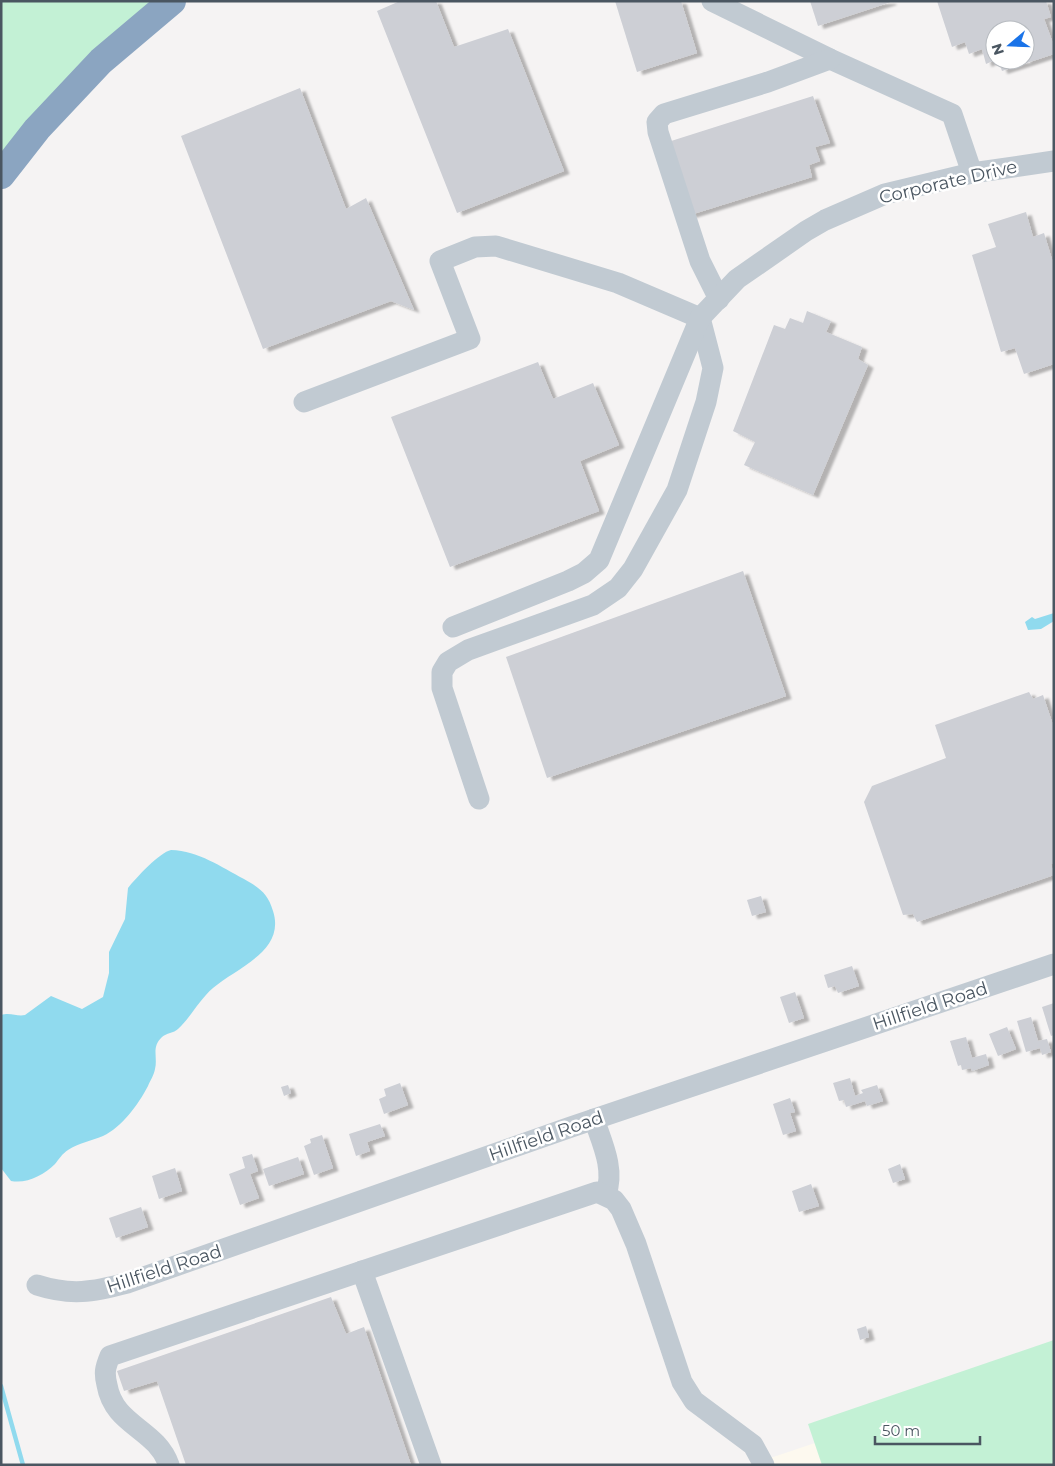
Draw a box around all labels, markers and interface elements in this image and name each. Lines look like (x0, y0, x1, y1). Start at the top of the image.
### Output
north arrow (985, 20, 1035, 70)
text: N (987, 41, 1008, 58)
street label: Corporate Drive (877, 155, 1019, 209)
street label: Hillfield Road (870, 977, 990, 1035)
street label: Hillfield Road (486, 1106, 606, 1166)
street label: Hillfield Road (104, 1240, 224, 1298)
scale bar (875, 1414, 980, 1446)
text: 50 m (882, 1421, 920, 1440)

